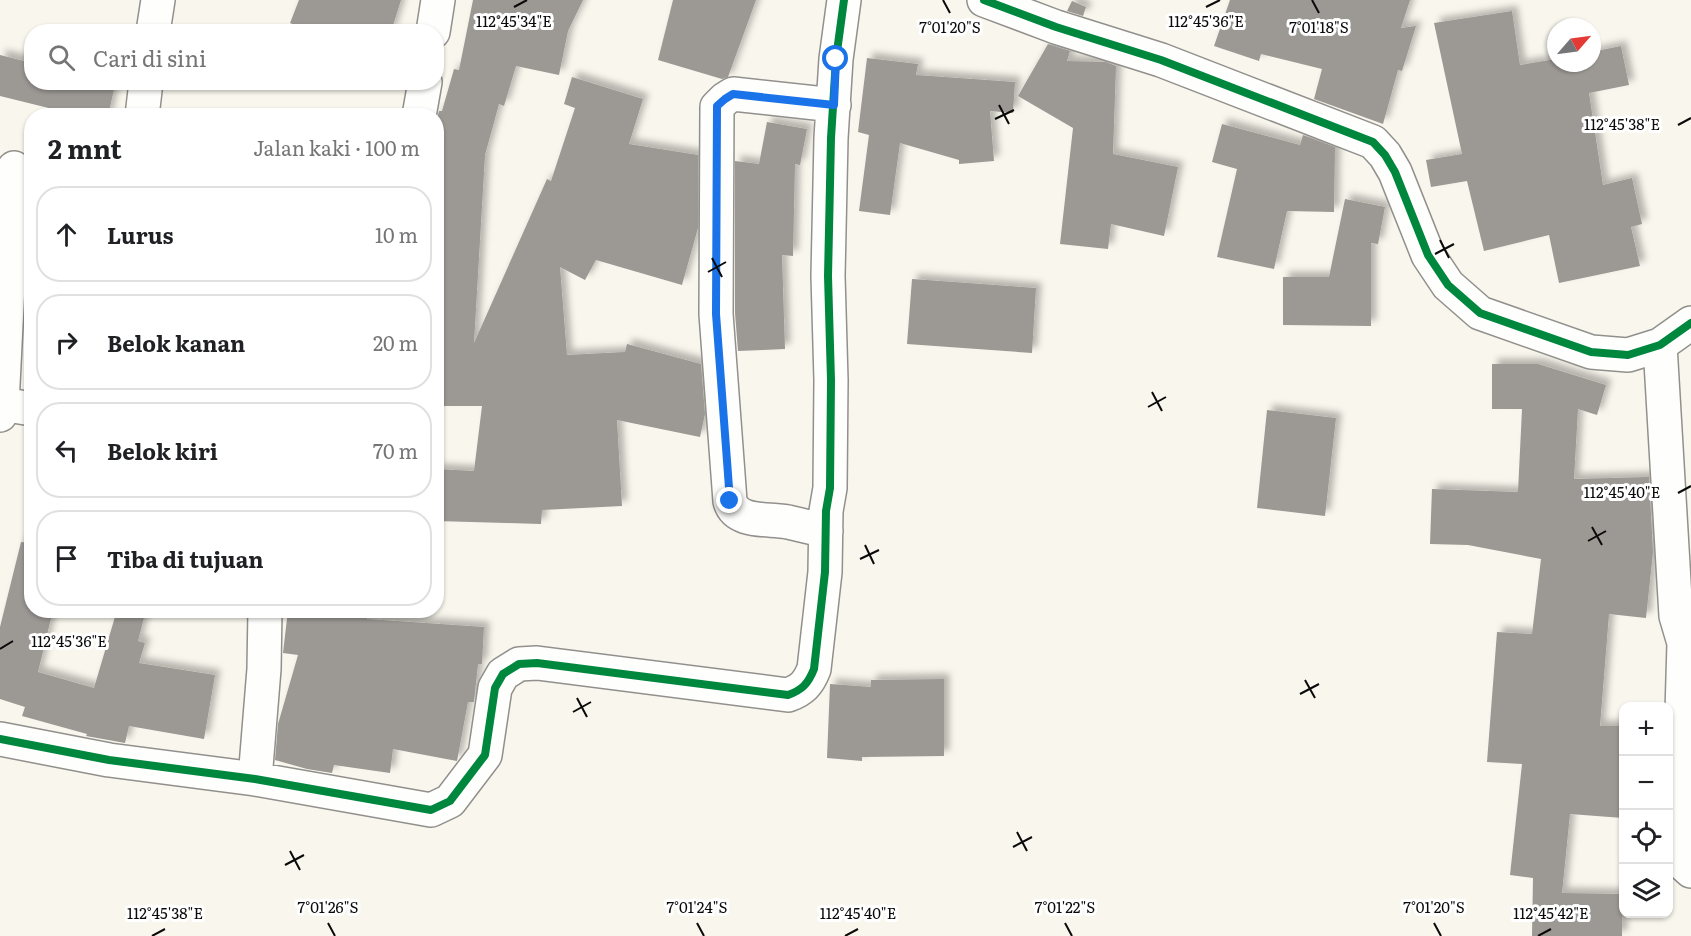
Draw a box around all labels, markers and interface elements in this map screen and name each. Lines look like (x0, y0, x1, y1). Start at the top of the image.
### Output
text: 112°45'34"E (476, 9, 552, 32)
text: 112°45'36"E (1168, 9, 1244, 32)
text: 7°01'20"S (919, 15, 981, 38)
text: 7°01'18"S (1289, 15, 1349, 38)
north arrow (1547, 18, 1601, 72)
search box (24, 24, 444, 90)
icon: search (45, 41, 78, 74)
text: Cari di sini (93, 41, 206, 74)
route start (822, 45, 848, 71)
text: 112°45'38"E (1584, 112, 1660, 135)
text: 2 mnt (48, 128, 122, 167)
text: Jalan kaki · 100 m (253, 132, 420, 162)
icon: ahead (50, 218, 83, 251)
text: Lurus (107, 218, 174, 251)
text: 10 m (375, 219, 418, 249)
icon: right (50, 326, 83, 359)
text: Belok kanan (107, 326, 245, 359)
text: 20 m (373, 327, 418, 357)
icon: left (50, 434, 83, 467)
text: Belok kiri (107, 434, 218, 467)
text: 70 m (373, 435, 418, 465)
text: 112°45'40"E (1584, 480, 1660, 503)
route end (716, 487, 742, 513)
icon: arrive (50, 542, 83, 575)
text: Tiba di tujuan (107, 542, 263, 575)
text: 112°45'36"E (31, 629, 107, 652)
map controls (1619, 702, 1673, 918)
button: + (1619, 702, 1673, 756)
button: − (1619, 756, 1673, 810)
button: locate (1619, 810, 1673, 864)
button: layers (1619, 864, 1673, 918)
text: 7°01'26"S (298, 895, 358, 918)
text: 7°01'24"S (666, 895, 728, 918)
text: 7°01'22"S (1035, 895, 1095, 918)
text: 7°01'20"S (1403, 895, 1465, 918)
text: 112°45'38"E (127, 901, 203, 924)
text: 112°45'40"E (820, 901, 896, 924)
text: 112°45'42"E (1513, 901, 1589, 924)

